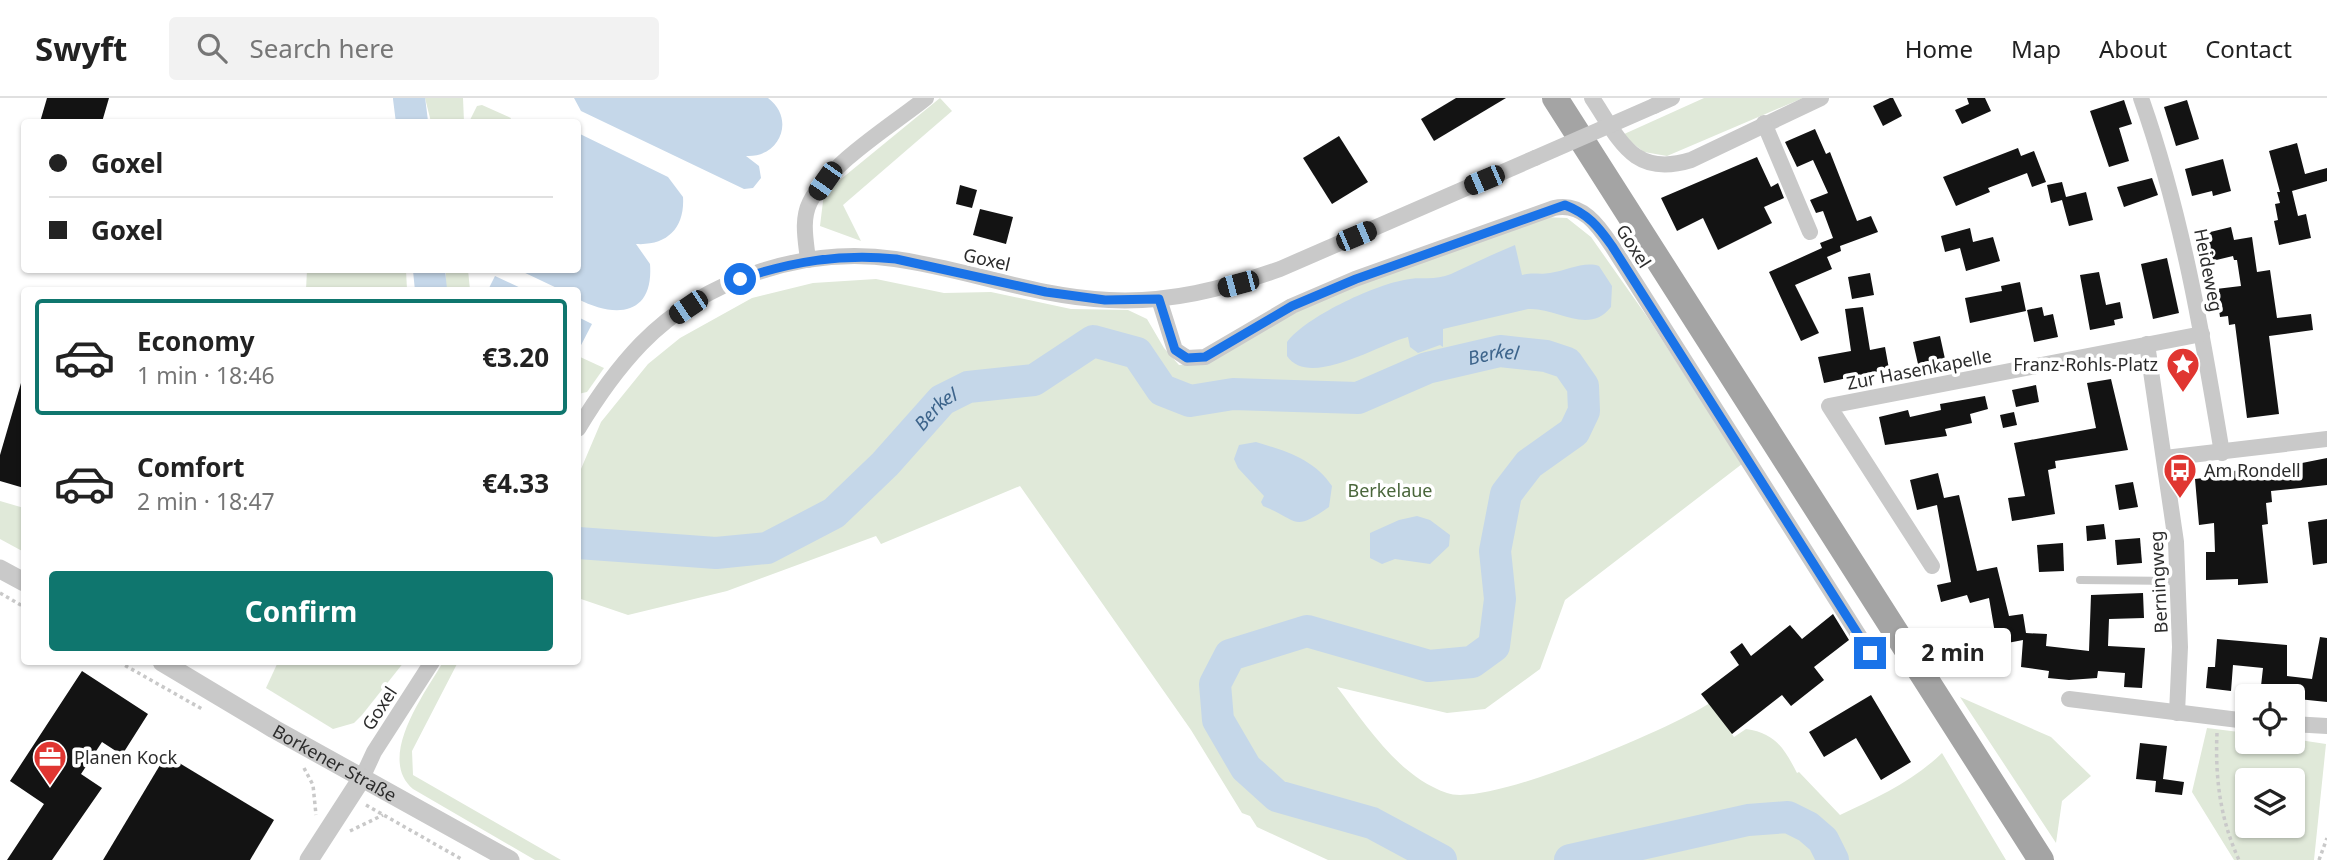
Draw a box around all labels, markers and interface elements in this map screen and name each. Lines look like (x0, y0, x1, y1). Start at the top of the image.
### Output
search box (169, 17, 659, 80)
text: Swyft (35, 26, 127, 71)
icon: search (193, 29, 231, 67)
text: Search here (249, 30, 394, 66)
text: Home (1905, 32, 1973, 65)
text: Map (2011, 32, 2061, 65)
text: About (2099, 32, 2167, 65)
text: Contact (2205, 32, 2292, 65)
text: Goxel (91, 145, 163, 181)
car (805, 158, 846, 204)
car (1461, 162, 1508, 198)
text: Goxel (91, 212, 163, 248)
car (1333, 218, 1380, 254)
street label: Goxel (1611, 220, 1657, 272)
street label: Heideweg (2189, 226, 2229, 314)
street label: Goxel (961, 242, 1013, 276)
route start (724, 263, 756, 295)
car (1215, 268, 1262, 300)
car (665, 287, 712, 327)
text: Economy (137, 323, 255, 359)
icon: car (53, 326, 116, 389)
water label: Berkel (1465, 338, 1521, 371)
text: €3.20 (482, 339, 549, 375)
street label: Zur Hasenkapelle (1844, 343, 1994, 395)
place icon: Franz-Rohls-Platz (2164, 345, 2202, 394)
place label: Franz-Rohls-Platz (2013, 352, 2158, 376)
text: 1 min · 18:46 (137, 359, 275, 391)
water label: Berkel (908, 381, 962, 436)
text: Comfort (137, 449, 245, 485)
bus stop icon: Am Rondell (2161, 451, 2199, 500)
icon: car (53, 452, 116, 515)
place label: Am Rondell (2204, 458, 2301, 482)
text: €4.33 (482, 465, 549, 501)
park label: Berkelaue (1347, 478, 1433, 502)
text: 2 min · 18:47 (137, 485, 275, 517)
street label: Berningweg (2143, 530, 2173, 634)
button: Confirm (49, 571, 553, 651)
callout: 2 min (1895, 628, 2010, 678)
text: 2 min (1921, 636, 1985, 668)
route end (1854, 637, 1886, 669)
street label: Goxel (356, 682, 402, 734)
map controls (2235, 684, 2305, 838)
button: locate (2235, 684, 2305, 754)
street label: Borkener Straße (268, 719, 401, 807)
office icon: Planen Kock (31, 738, 69, 787)
place label: Planen Kock (74, 745, 177, 769)
button: layers (2235, 768, 2305, 838)

